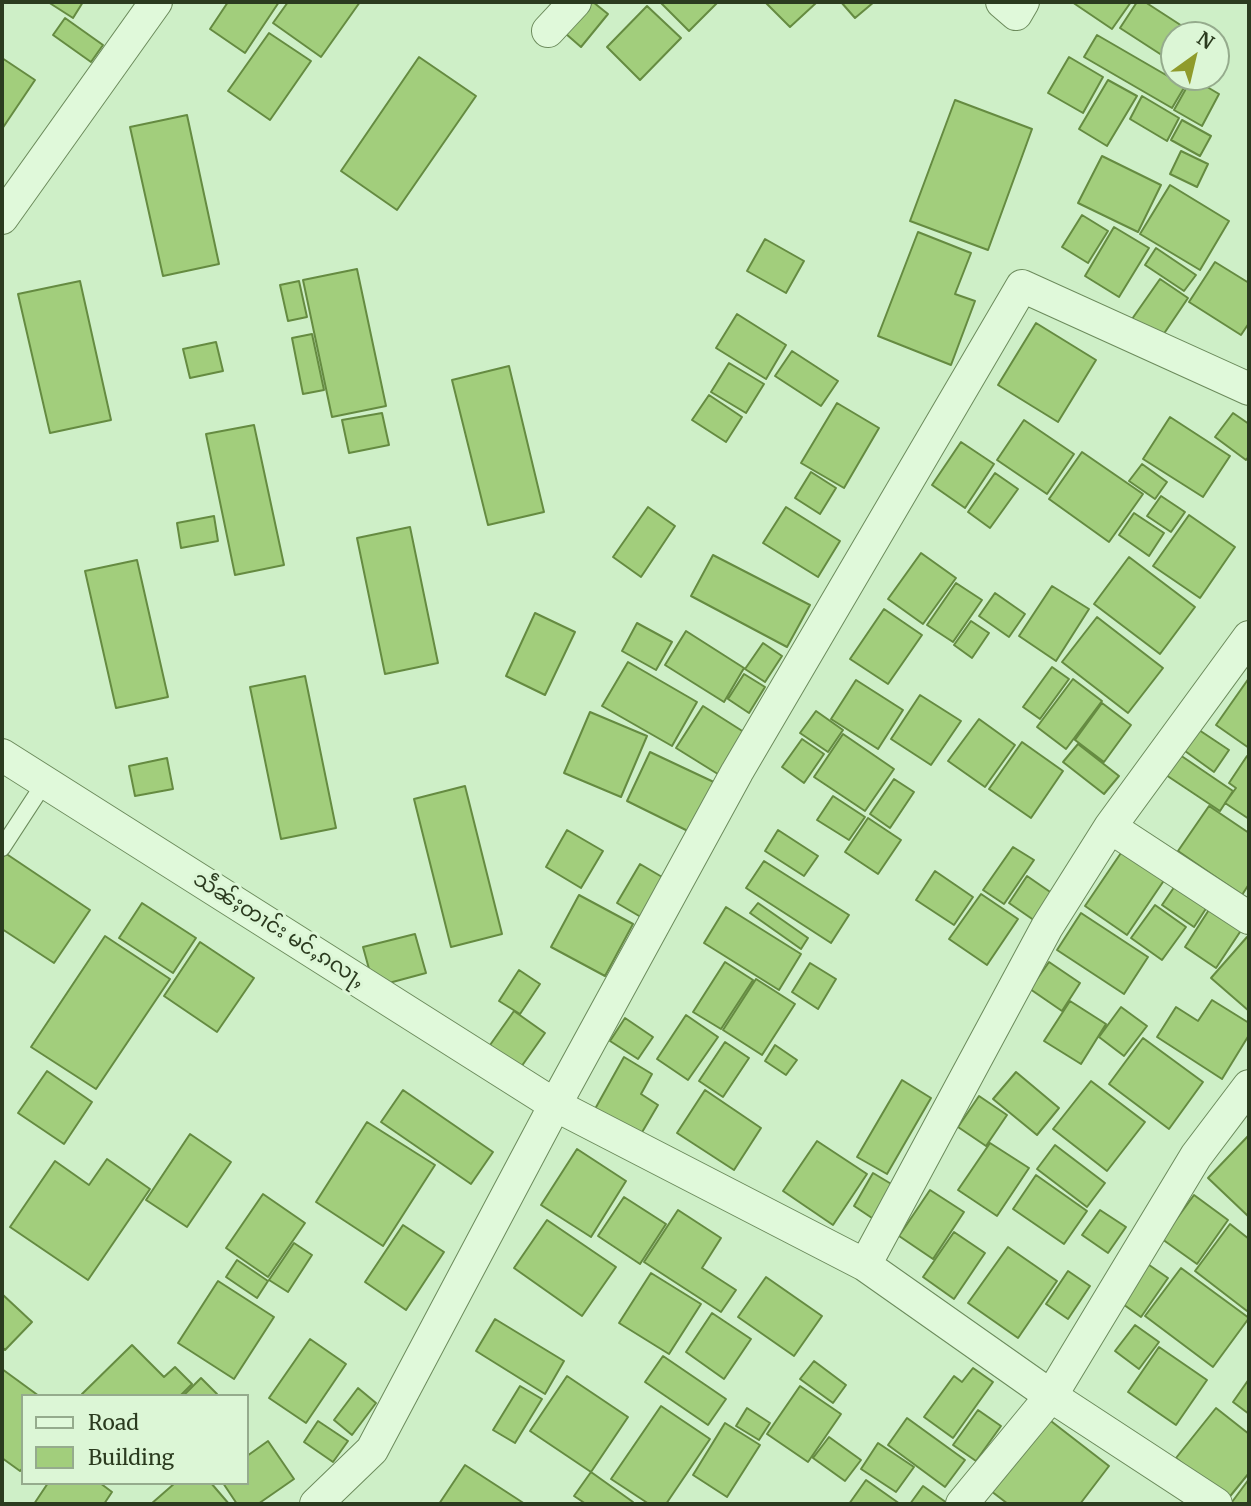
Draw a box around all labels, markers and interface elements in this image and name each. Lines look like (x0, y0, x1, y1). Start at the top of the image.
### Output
north arrow (1160, 21, 1230, 91)
text: N (1193, 26, 1219, 54)
street label: သဵၼ်ႈတၢင်း မင်ႇၵလႃႇ (188, 867, 370, 993)
legend (21, 1394, 248, 1485)
text: Road (88, 1409, 139, 1436)
text: Building (88, 1444, 174, 1471)

